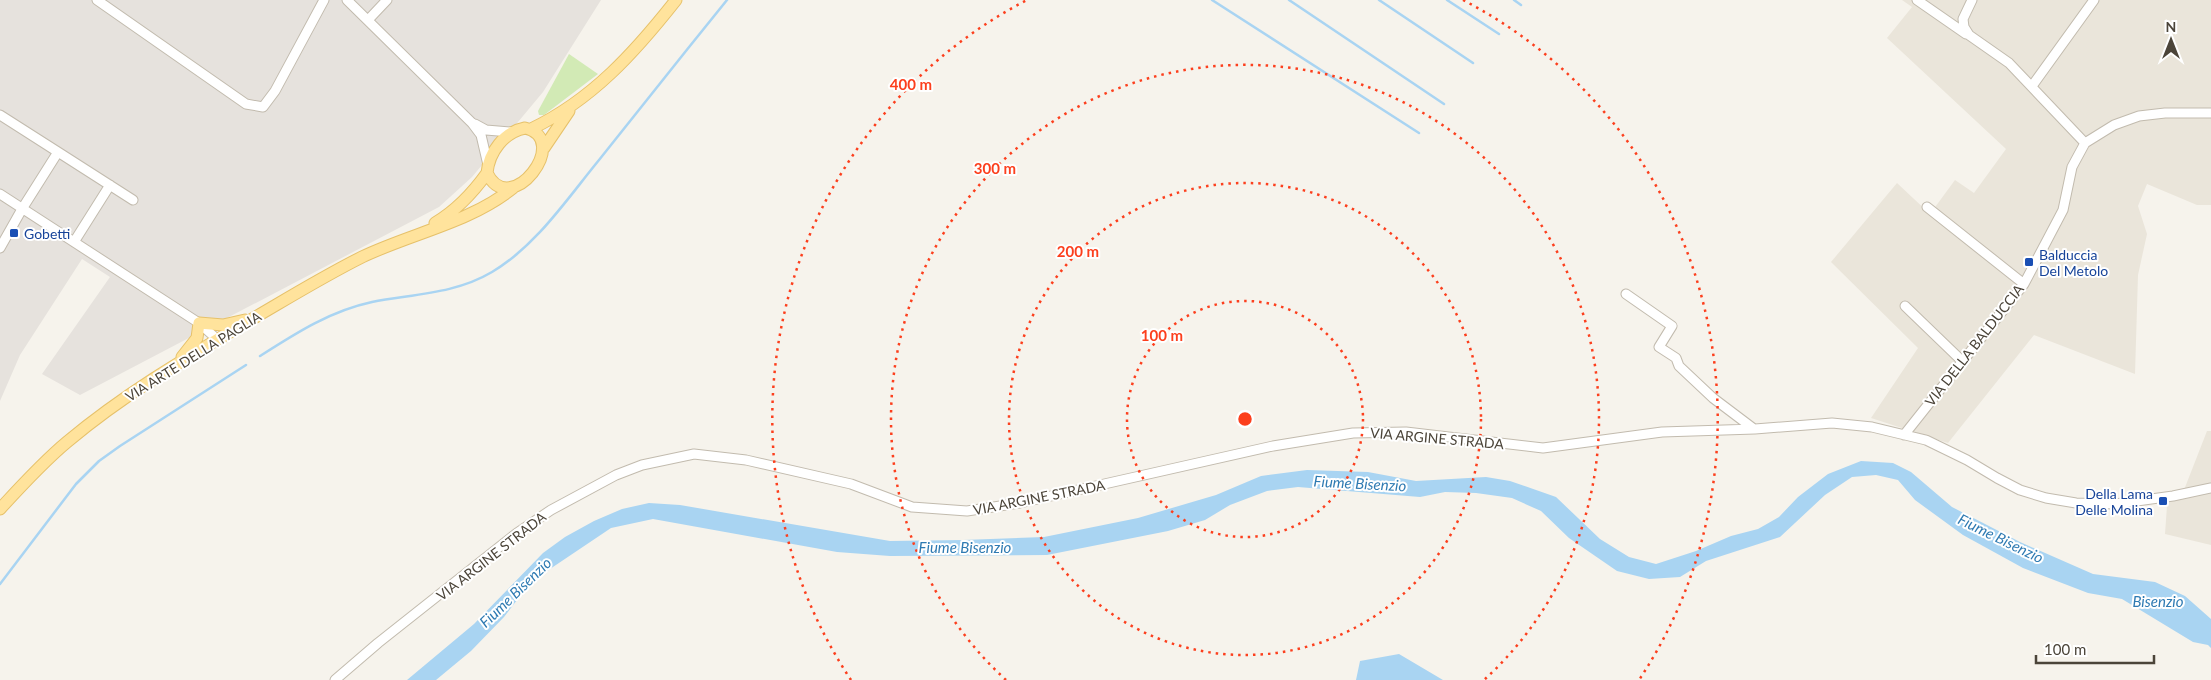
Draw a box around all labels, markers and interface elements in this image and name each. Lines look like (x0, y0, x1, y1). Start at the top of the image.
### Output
north arrow (2146, 15, 2196, 65)
text: N (2166, 18, 2176, 35)
text: 400 m (890, 75, 932, 93)
text: 300 m (974, 159, 1016, 177)
place label: Gobetti (24, 225, 70, 242)
marker: Gobetti (8, 227, 20, 239)
text: 200 m (1057, 242, 1099, 260)
place label: Balduccia Del Metolo (2039, 246, 2108, 279)
marker: Balduccia Del Metolo (2023, 256, 2035, 268)
street label: VIA DELLA BALDUCCIA (1921, 280, 2027, 409)
street label: VIA ARTE DELLA PAGLIA (122, 307, 264, 405)
text: 100 m (1141, 326, 1183, 344)
centre of rings (1236, 410, 1254, 428)
street label: VIA ARGINE STRADA (1369, 424, 1505, 452)
water label: Fiume Bisenzio (1313, 472, 1407, 494)
street label: VIA ARGINE STRADA (972, 476, 1107, 518)
place label: Della Lama Delle Molina (2075, 485, 2153, 518)
marker: Della Lama Delle Molina (2157, 495, 2169, 507)
street label: VIA ARGINE STRADA (433, 508, 549, 604)
water label: Fiume Bisenzio (1955, 510, 2047, 567)
water label: Fiume Bisenzio (919, 538, 1012, 556)
water label: Fiume Bisenzio (475, 553, 555, 631)
water label: Bisenzio (2132, 592, 2184, 610)
scale bar (2036, 632, 2154, 664)
text: 100 m (2044, 640, 2086, 658)

